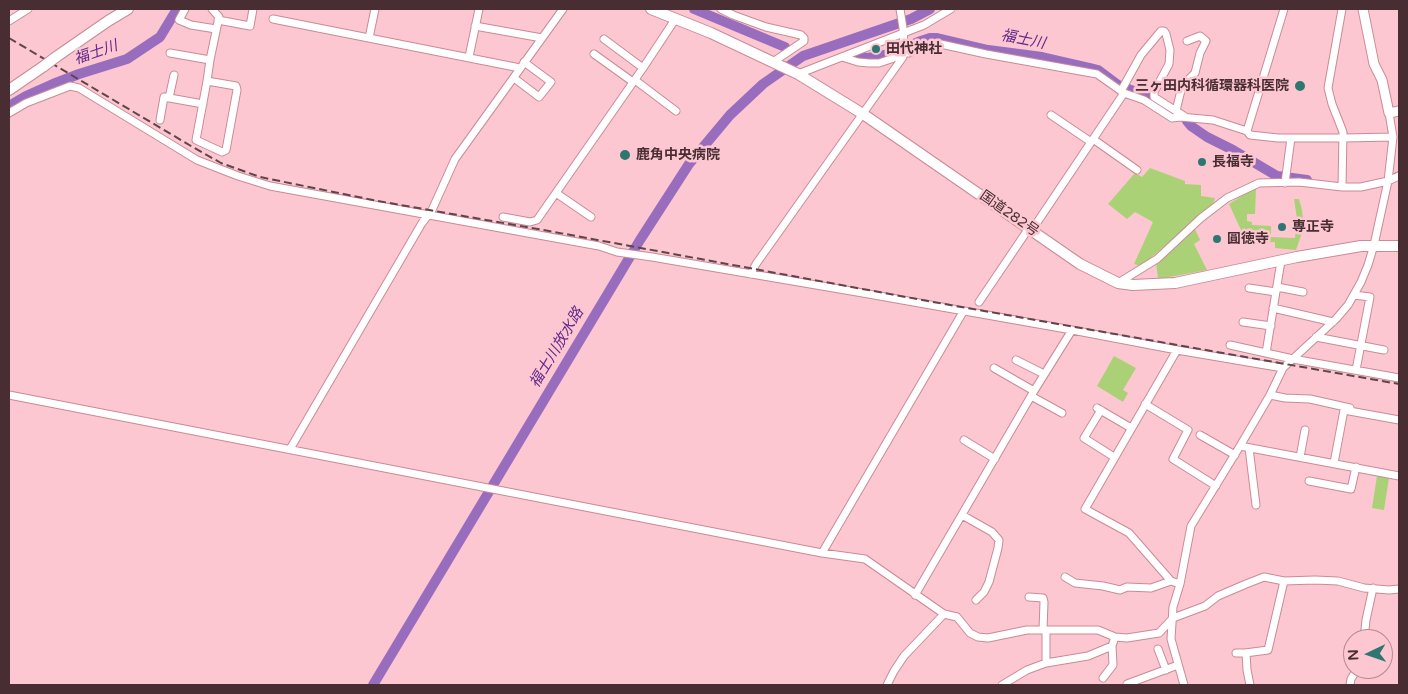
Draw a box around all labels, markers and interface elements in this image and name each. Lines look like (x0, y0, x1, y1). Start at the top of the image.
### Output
water label: 福士川 (999, 27, 1047, 53)
water label: 福士川 (72, 37, 120, 69)
place label: 田代神社 (886, 41, 942, 57)
marker: 田代神社 (870, 43, 882, 55)
place label: 三ヶ田内科循環器科医院 (1135, 78, 1289, 94)
marker: 三ヶ田内科循環器科医院 (1293, 79, 1307, 93)
place label: 鹿角中央病院 (636, 147, 720, 163)
marker: 鹿角中央病院 (618, 148, 632, 162)
place label: 長福寺 (1212, 154, 1254, 170)
marker: 長福寺 (1196, 156, 1208, 168)
street label: 国道282号 (976, 188, 1042, 240)
place label: 専正寺 (1292, 219, 1334, 235)
marker: 専正寺 (1276, 221, 1288, 233)
place label: 圓徳寺 (1227, 231, 1269, 247)
marker: 圓徳寺 (1211, 233, 1223, 245)
water label: 福士川放水路 (526, 305, 588, 391)
north arrow (1343, 629, 1393, 679)
text: N (1345, 649, 1362, 661)

